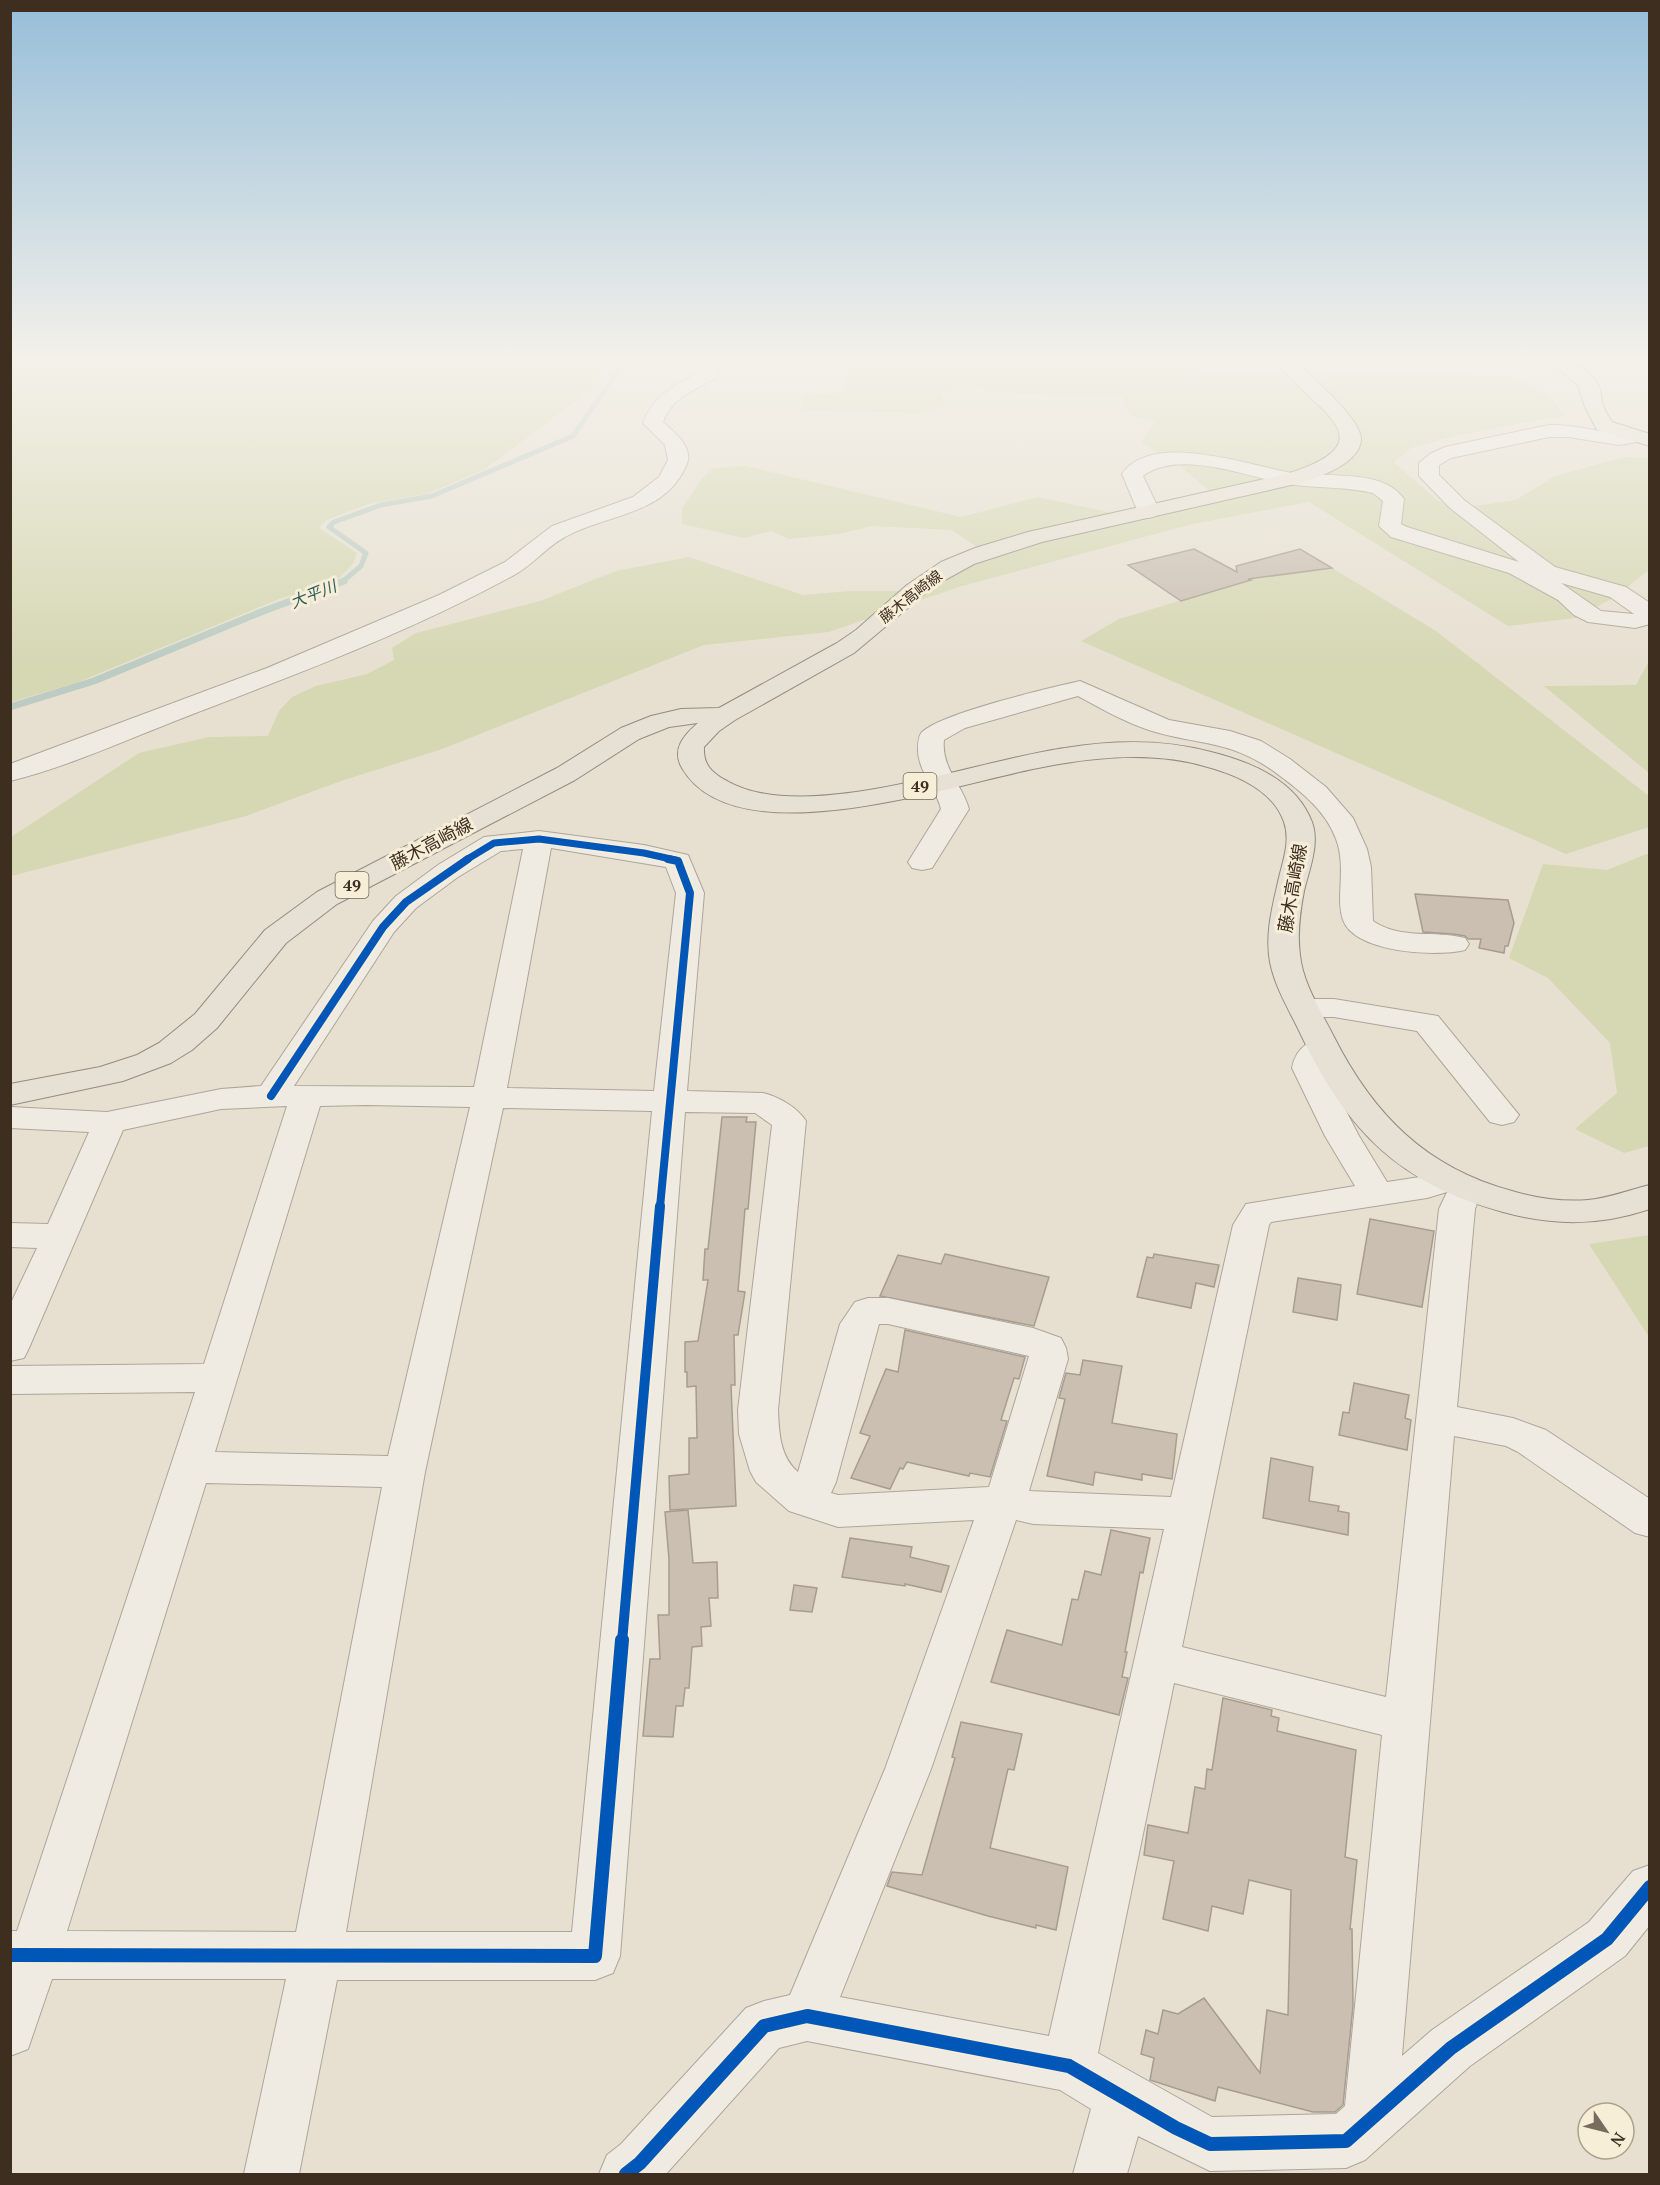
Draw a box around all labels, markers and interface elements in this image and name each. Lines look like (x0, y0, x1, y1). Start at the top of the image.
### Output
street label: 藤木高崎線 (874, 565, 946, 627)
water label: 大平川 (287, 574, 341, 613)
road number: 49 (904, 773, 936, 799)
street label: 藤木高崎線 (386, 811, 476, 875)
street label: 藤木高崎線 (1272, 842, 1312, 934)
road number: 49 (336, 872, 368, 898)
north arrow (1576, 2101, 1636, 2161)
text: N (1606, 2128, 1631, 2151)

